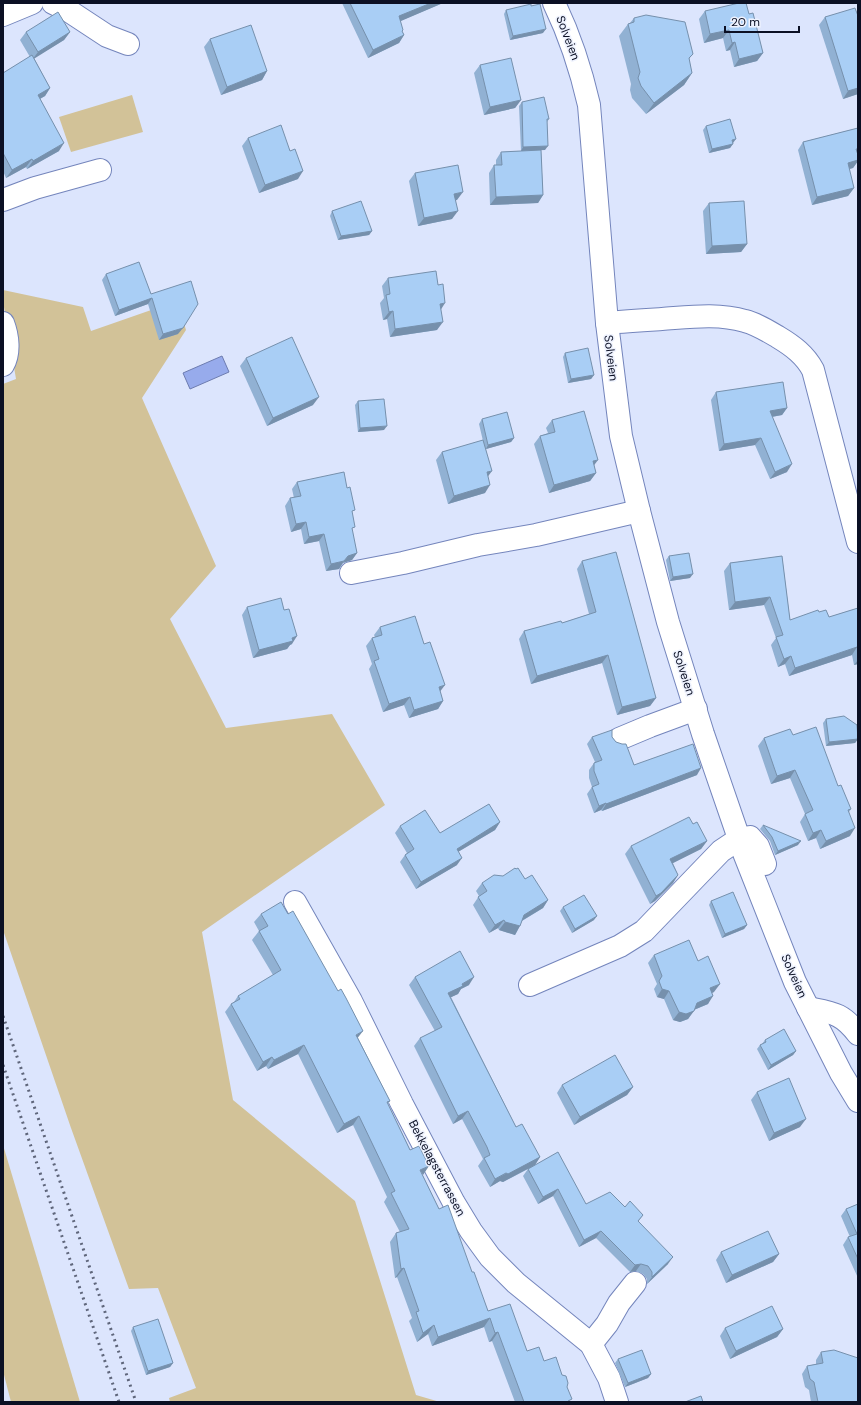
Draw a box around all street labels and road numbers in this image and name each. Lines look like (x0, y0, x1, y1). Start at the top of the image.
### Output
street label: Solveien (552, 14, 584, 63)
street label: Solveien (600, 334, 622, 382)
street label: Solveien (669, 649, 699, 698)
street label: Solveien (777, 952, 811, 1000)
street label: Bekkelagsterrassen (405, 1117, 469, 1219)

